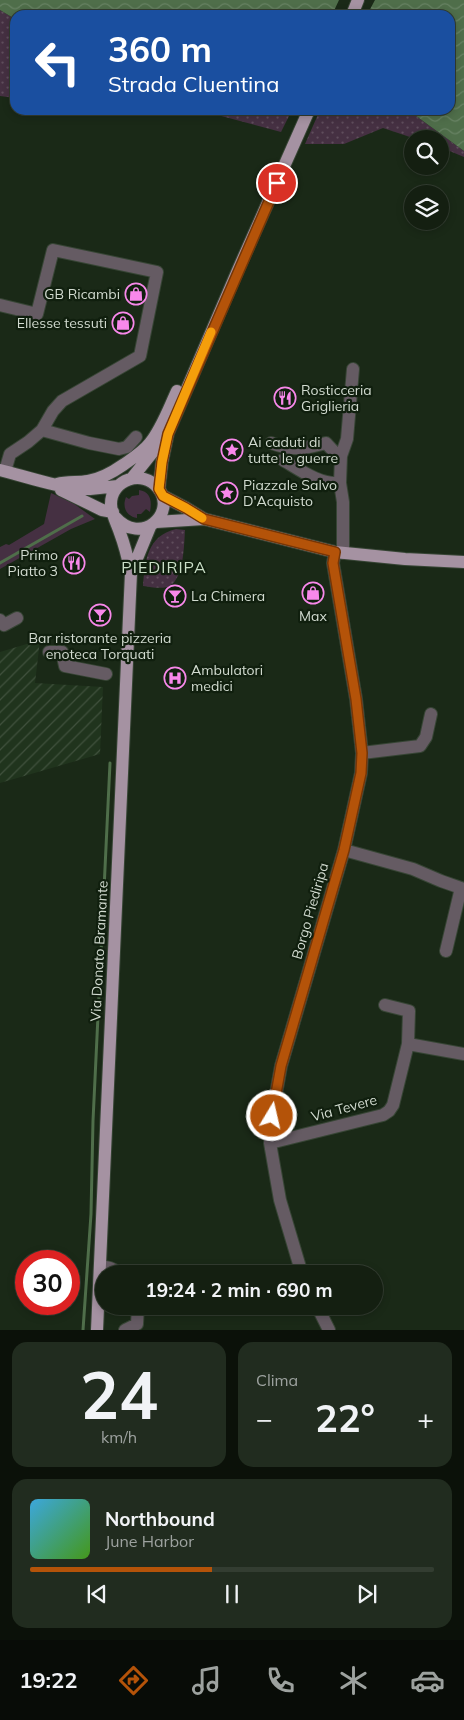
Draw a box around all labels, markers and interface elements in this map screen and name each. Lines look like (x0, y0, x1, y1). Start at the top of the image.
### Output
text: 360 m (108, 27, 212, 71)
icon: left (25, 30, 90, 95)
text: Strada Cluentina (108, 70, 279, 98)
map controls (404, 130, 449, 230)
button: search (404, 130, 449, 175)
pin (256, 162, 298, 204)
icon: arrive (263, 169, 291, 197)
button: layers (404, 185, 449, 230)
shop icon: GB Ricambi (124, 282, 148, 306)
place label: GB Ricambi (44, 285, 120, 303)
shop icon: Ellesse tessuti (111, 311, 135, 335)
place label: Ellesse tessuti (17, 314, 107, 332)
place label: Rosticceria Griglieria (301, 381, 372, 415)
restaurant icon: Rosticceria Griglieria (273, 386, 297, 410)
place label: Ai caduti di tutte le guerre (248, 433, 338, 467)
place icon: Ai caduti di tutte le guerre (220, 438, 244, 462)
place label: Piazzale Salvo D'Acquisto (243, 476, 337, 510)
place icon: Piazzale Salvo D'Acquisto (215, 481, 239, 505)
place label: Primo Piatto 3 (8, 546, 58, 580)
restaurant icon: Primo Piatto 3 (62, 551, 86, 575)
district label: PIEDIRIPA (121, 557, 207, 577)
shop icon: Max (301, 581, 325, 605)
bar icon: La Chimera (163, 584, 187, 608)
place label: La Chimera (191, 587, 265, 605)
bar icon: Bar ristorante pizzeria enoteca Torquati (88, 603, 112, 627)
place label: Max (299, 607, 327, 625)
place label: Bar ristorante pizzeria enoteca Torquati (28, 629, 172, 663)
place label: Ambulatori medici (191, 661, 263, 695)
hospital icon: Ambulatori medici (163, 666, 187, 690)
street label: Borgo Piediripa (288, 861, 332, 961)
street label: Via Donato Bramante (86, 880, 112, 1022)
position arrow (245, 1089, 297, 1141)
street label: Via Tevere (309, 1091, 379, 1125)
speed limit sign: 30 (15, 1250, 80, 1315)
text: 19:24 · 2 min · 690 m (145, 1278, 333, 1302)
text: 24 (80, 1354, 158, 1435)
text: Clima (256, 1370, 298, 1390)
text: 22° (315, 1394, 375, 1442)
text: − (256, 1401, 273, 1436)
text: + (417, 1401, 434, 1436)
text: km/h (101, 1427, 137, 1447)
text: Northbound (105, 1507, 215, 1531)
text: June Harbor (105, 1531, 194, 1551)
icon: previous (83, 1580, 111, 1608)
icon: pause (218, 1580, 246, 1608)
icon: next (353, 1580, 381, 1608)
icon: directions (116, 1663, 151, 1698)
icon: music (189, 1663, 224, 1698)
icon: phone (263, 1663, 298, 1698)
icon: climate (336, 1663, 371, 1698)
icon: car (410, 1663, 445, 1698)
text: 19:22 (19, 1666, 77, 1694)

